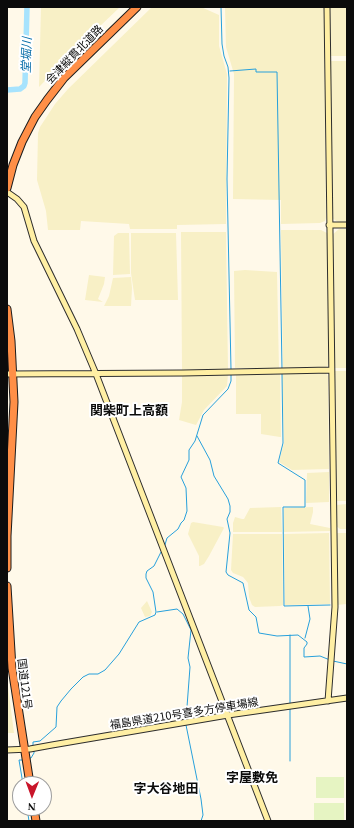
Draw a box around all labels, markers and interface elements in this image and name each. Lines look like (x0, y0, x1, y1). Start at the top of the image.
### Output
street label: 会津縦貫北道路 (43, 22, 105, 86)
water label: 堂堀川 (18, 37, 34, 73)
district label: 関柴町上高額 (90, 402, 168, 418)
street label: 国道121号 (15, 658, 35, 710)
street label: 福島県道210号喜多方停車場線 (109, 695, 259, 731)
district label: 字屋敷免 (226, 769, 278, 785)
north arrow (12, 776, 52, 816)
district label: 字大谷地田 (134, 780, 198, 796)
text: N (28, 801, 36, 813)

